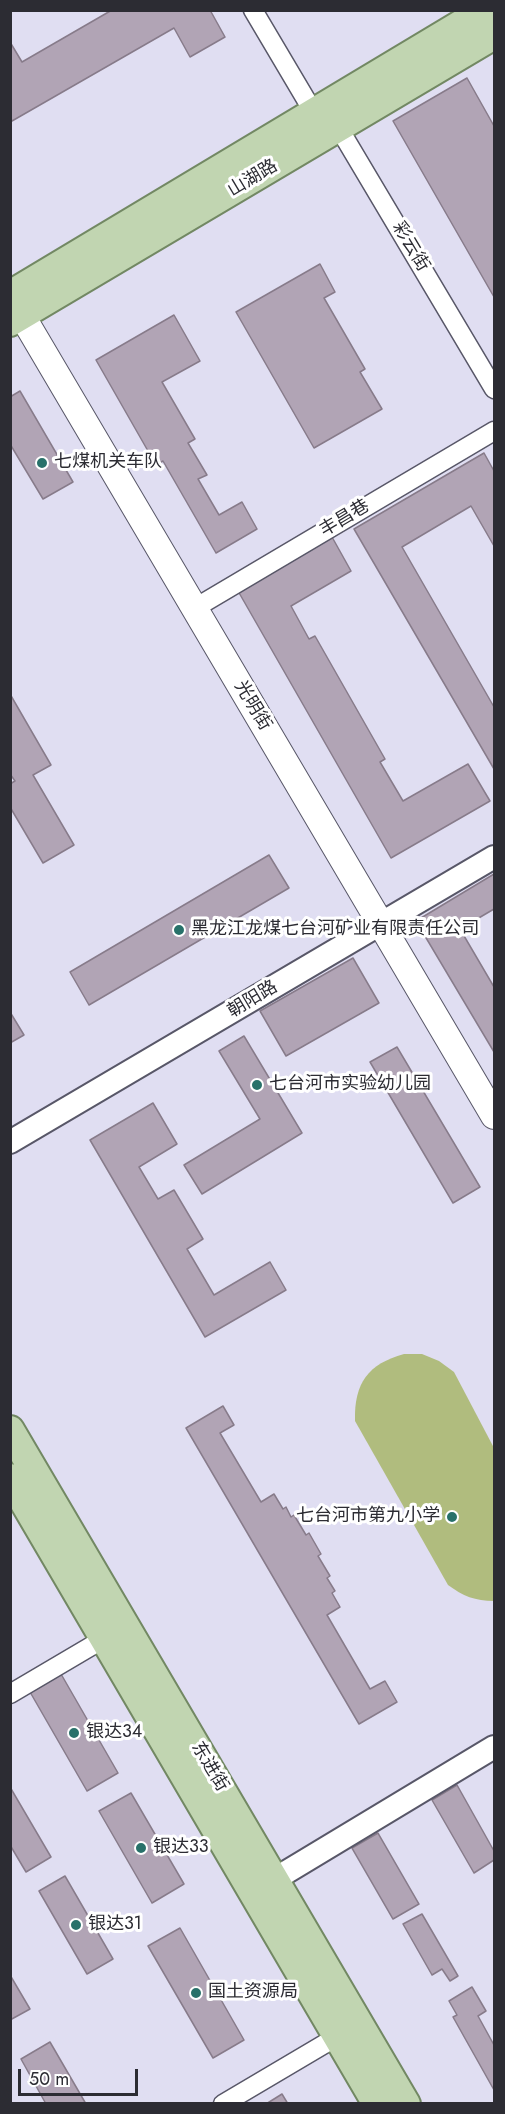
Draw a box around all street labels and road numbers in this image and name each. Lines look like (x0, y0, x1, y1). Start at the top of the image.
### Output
street label: 山湖路 (224, 156, 282, 202)
street label: 彩云街 (387, 218, 433, 276)
street label: 丰昌巷 (316, 496, 374, 542)
street label: 光明街 (229, 677, 275, 735)
street label: 朝阳路 (224, 977, 282, 1023)
street label: 东进街 (186, 1738, 232, 1796)

